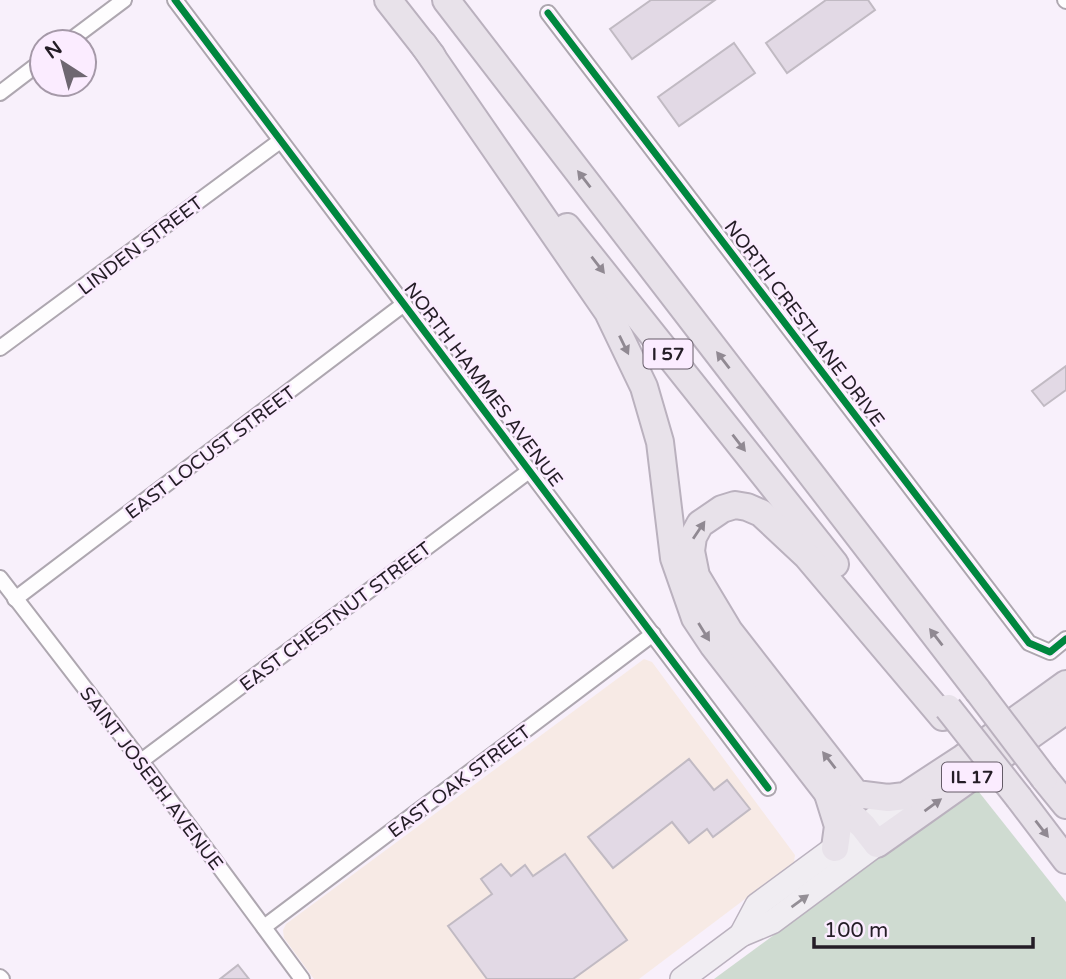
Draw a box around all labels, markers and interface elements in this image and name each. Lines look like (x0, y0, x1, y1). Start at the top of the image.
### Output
north arrow (28, 28, 98, 98)
text: N (41, 37, 66, 63)
one-way arrow (576, 171, 591, 189)
street label: LINDEN STREET (74, 192, 208, 300)
street label: NORTH CRESTLANE DRIVE (720, 216, 889, 431)
one-way arrow (590, 256, 604, 274)
street label: NORTH HAMMES AVENUE (399, 278, 567, 491)
one-way arrow (618, 335, 629, 355)
road number: I 57 (644, 340, 692, 368)
one-way arrow (715, 351, 730, 369)
street label: EAST LOCUST STREET (121, 381, 300, 524)
one-way arrow (731, 434, 746, 452)
one-way arrow (692, 521, 706, 539)
street label: EAST CHESTNUT STREET (235, 537, 436, 696)
one-way arrow (698, 622, 711, 642)
one-way arrow (929, 628, 943, 646)
street label: SAINT JOSEPH AVENUE (75, 683, 227, 875)
street label: EAST OAK STREET (384, 721, 536, 843)
one-way arrow (821, 751, 836, 769)
road number: IL 17 (942, 762, 1002, 792)
one-way arrow (924, 798, 942, 812)
one-way arrow (1035, 820, 1049, 838)
one-way arrow (791, 895, 809, 909)
scale bar (814, 906, 1033, 950)
text: 100 m (824, 918, 888, 943)

